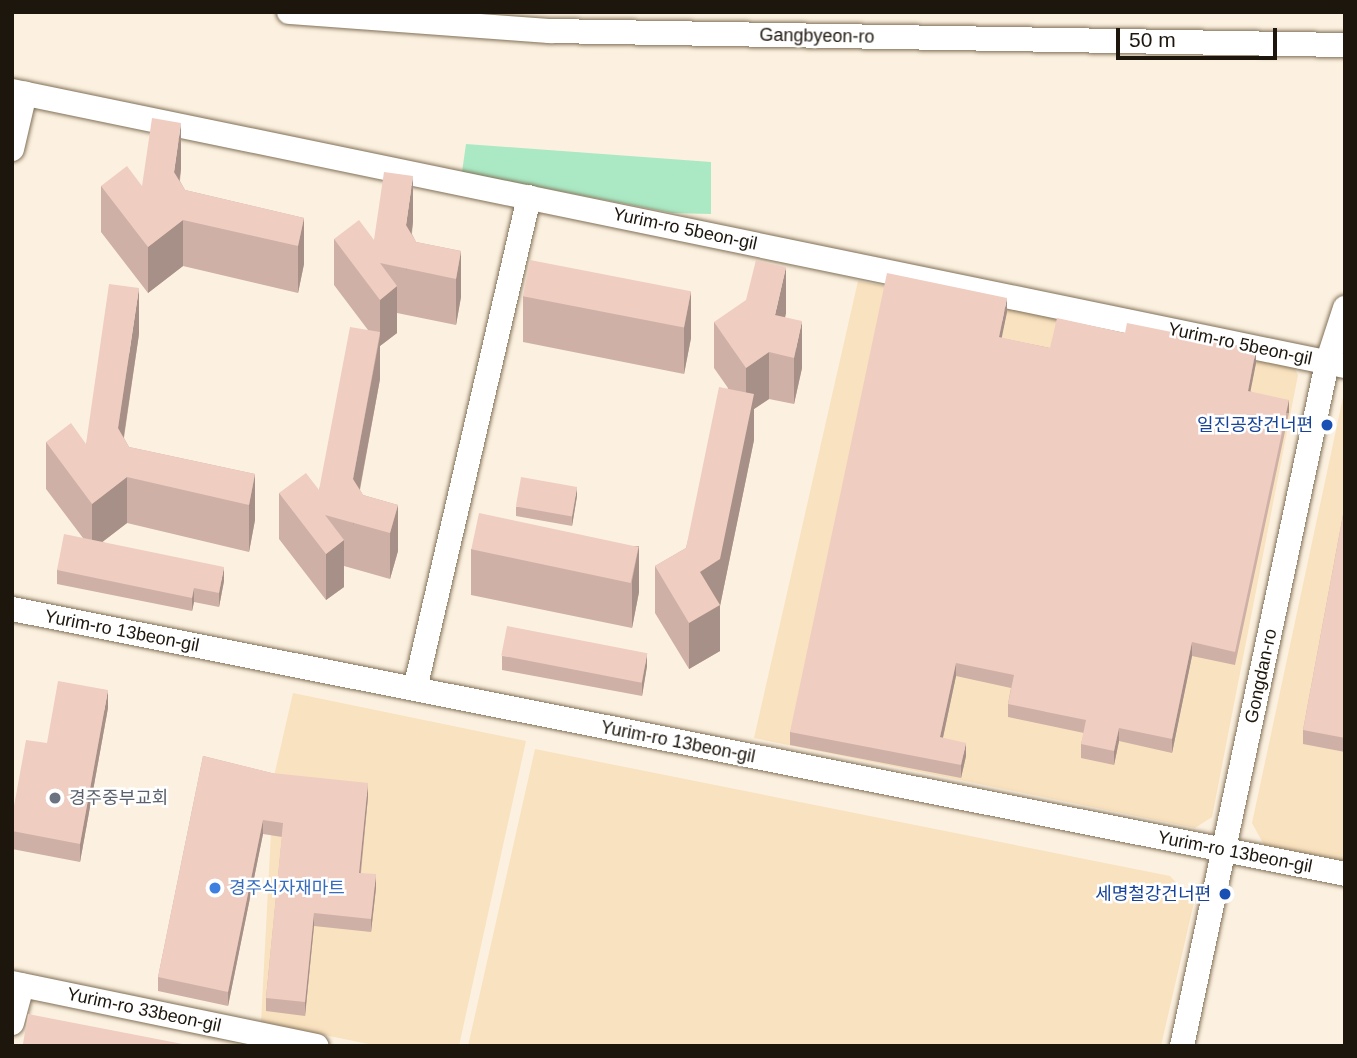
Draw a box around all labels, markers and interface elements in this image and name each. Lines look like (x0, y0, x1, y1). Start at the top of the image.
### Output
scale bar (1119, 14, 1280, 58)
street label: Gangbyeon-ro (759, 24, 875, 48)
text: 50 m (1129, 28, 1176, 51)
street label: Yurim-ro 5beon-gil (611, 203, 759, 255)
street label: Yurim-ro 5beon-gil (1166, 318, 1314, 370)
place label: 일진공장건너편 (1197, 414, 1313, 436)
marker: 일진공장건너편 (1319, 417, 1335, 433)
street label: Yurim-ro 13beon-gil (43, 605, 201, 657)
street label: Gongdan-ro (1240, 627, 1282, 725)
street label: Yurim-ro 13beon-gil (599, 716, 757, 768)
place label: 경주중부교회 (69, 787, 168, 809)
marker: 경주중부교회 (47, 790, 63, 806)
street label: Yurim-ro 13beon-gil (1156, 826, 1314, 878)
place label: 경주식자재마트 (229, 877, 345, 899)
marker: 경주식자재마트 (207, 880, 223, 896)
place label: 세명철강건너편 (1095, 883, 1211, 905)
marker: 세명철강건너편 (1217, 886, 1233, 902)
street label: Yurim-ro 33beon-gil (65, 983, 223, 1037)

